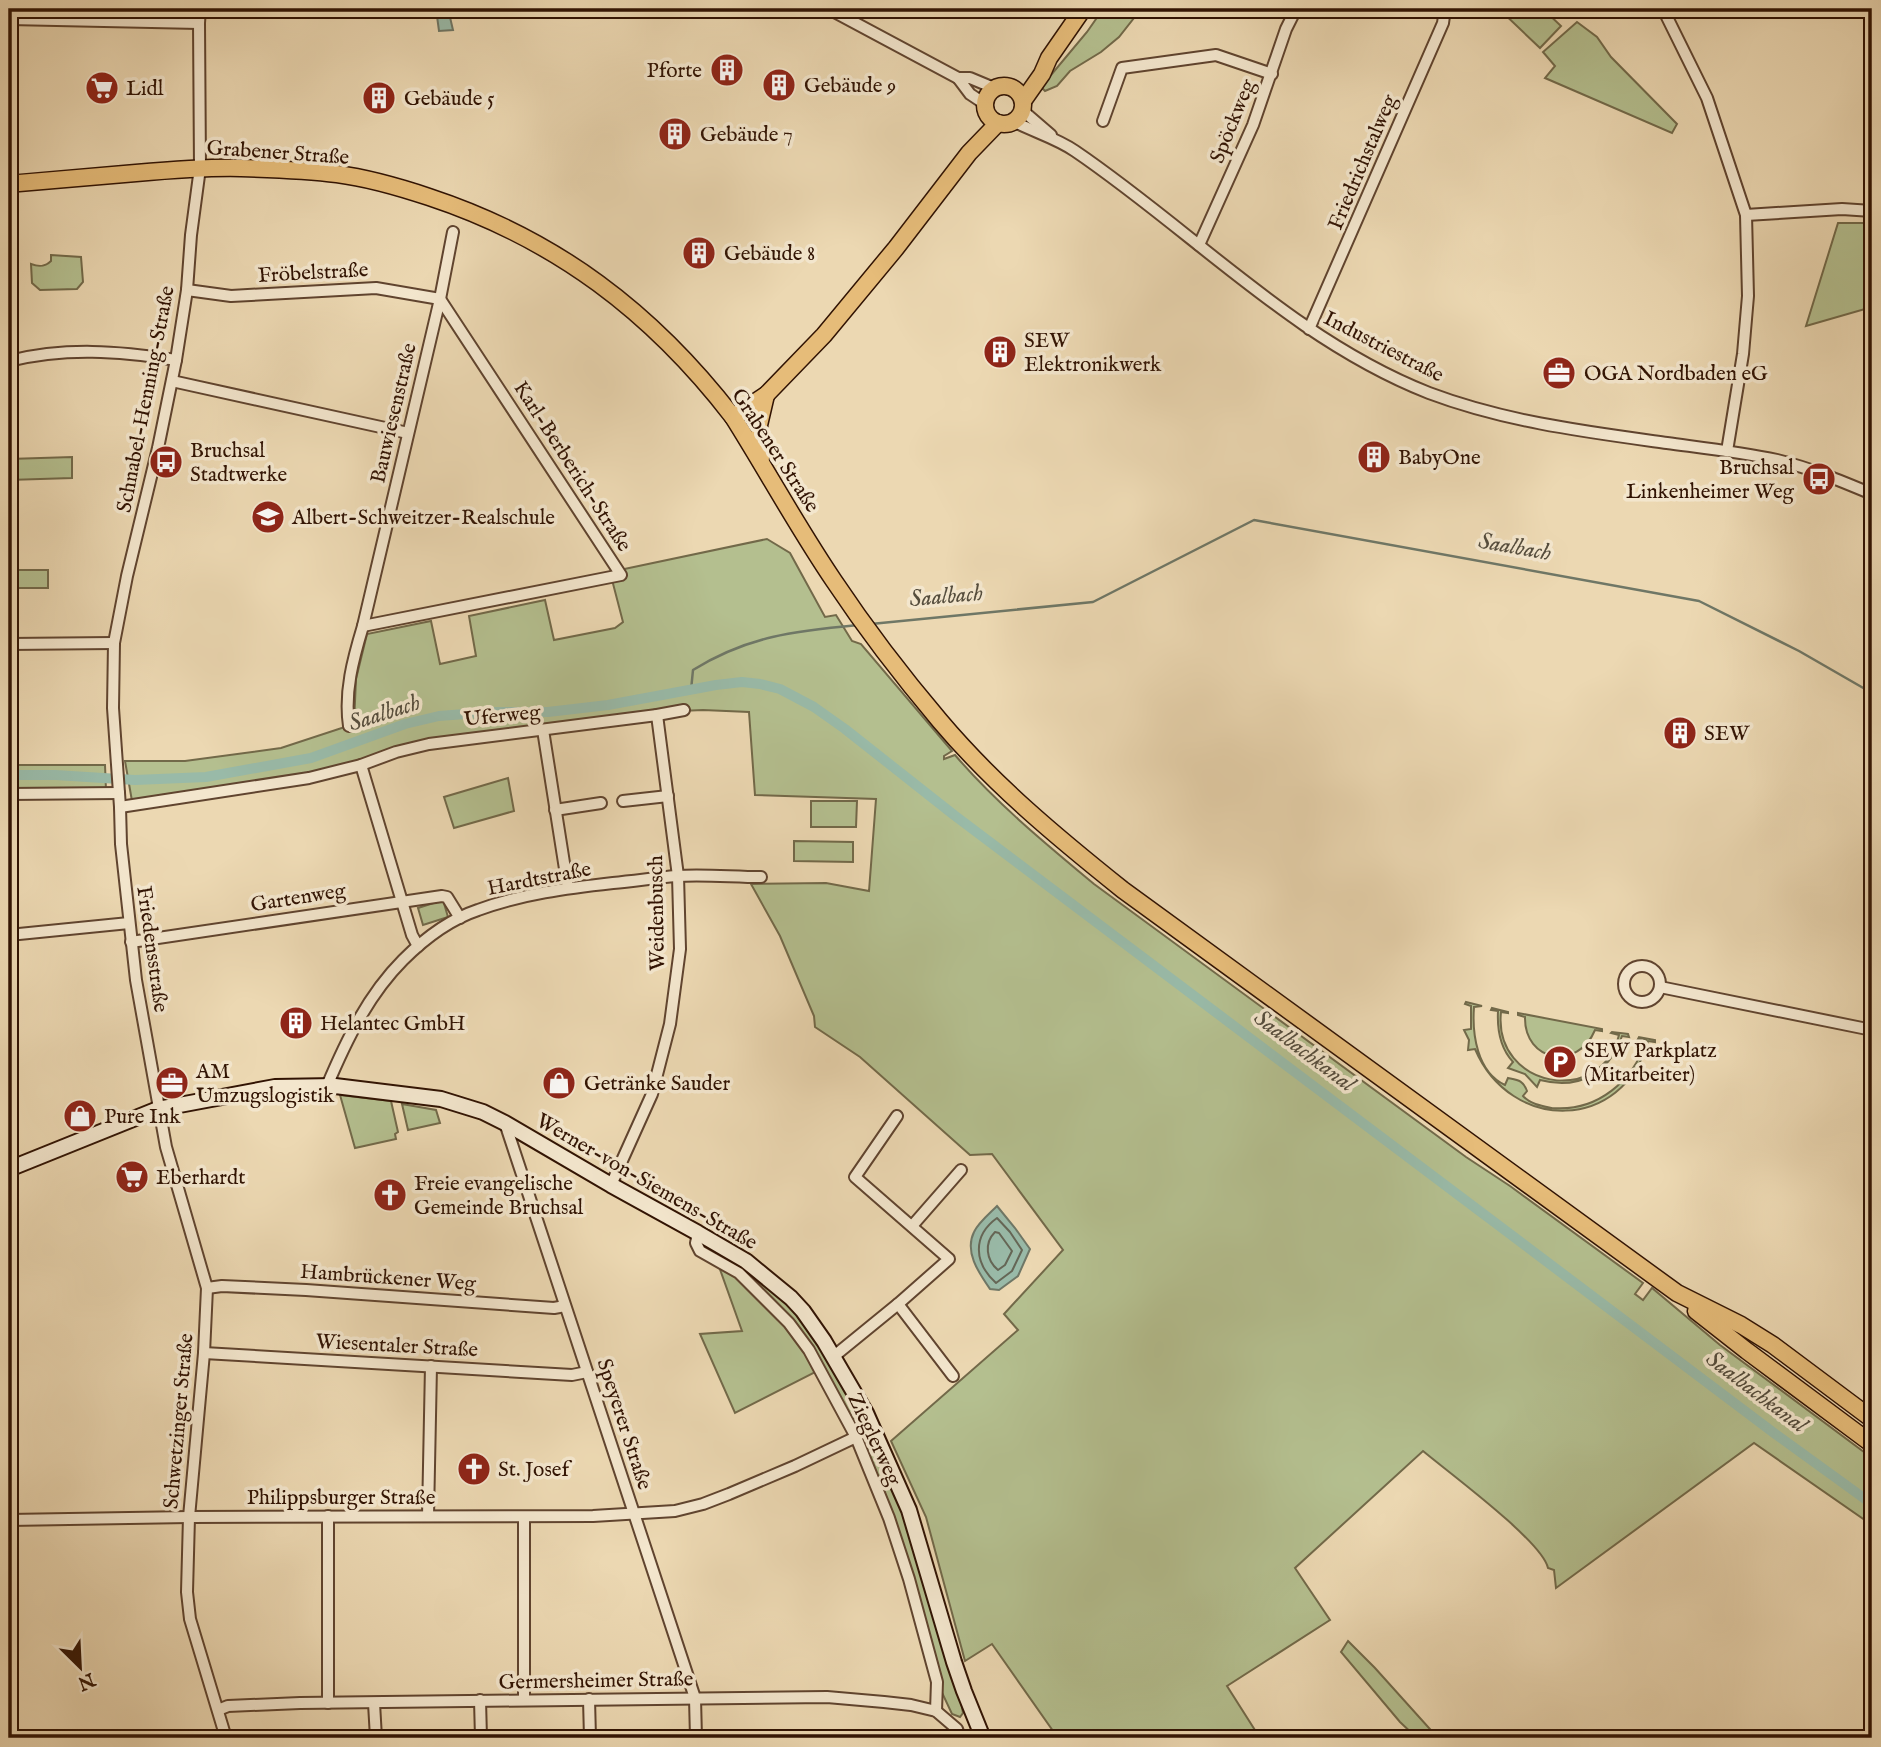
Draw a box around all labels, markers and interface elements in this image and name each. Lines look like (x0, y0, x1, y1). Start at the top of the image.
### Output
building icon: Pforte (708, 51, 746, 89)
place label: Pforte (647, 58, 702, 85)
building icon: Gebäude 9 (760, 66, 798, 104)
supermarket icon: Lidl (83, 69, 121, 107)
place label: Gebäude 9 (804, 73, 896, 100)
street label: Spöckweg (1204, 75, 1263, 168)
place label: Lidl (126, 76, 164, 103)
building icon: Gebäude 5 (360, 79, 398, 117)
place label: Gebäude 5 (404, 86, 495, 113)
street label: Friedrichstalweg (1323, 90, 1404, 234)
building icon: Gebäude 7 (656, 115, 694, 153)
place label: Gebäude 7 (700, 122, 793, 149)
street label: Grabener Straße (206, 135, 350, 172)
building icon: Gebäude 8 (680, 234, 718, 272)
place label: Gebäude 8 (724, 241, 815, 268)
street label: Fröbelstraße (257, 257, 369, 290)
street label: Schnabel-Henning-Straße (111, 283, 182, 515)
street label: Industriestraße (1319, 305, 1448, 389)
place label: SEW Elektronikwerk (1024, 328, 1162, 379)
building icon: SEW Elektronikwerk (981, 333, 1019, 371)
street label: Bauwiesenstraße (365, 340, 424, 486)
office icon: OGA Nordbaden eG (1540, 354, 1578, 392)
place label: OGA Nordbaden eG (1584, 361, 1768, 388)
street label: Karl-Berberich-Straße (506, 376, 637, 557)
street label: Grabener Straße (725, 384, 825, 518)
place label: Bruchsal Stadtwerke (190, 438, 288, 489)
building icon: BabyOne (1355, 438, 1393, 476)
bus stop icon: Bruchsal Stadtwerke (147, 443, 185, 481)
place label: BabyOne (1398, 445, 1481, 472)
place label: Bruchsal Linkenheimer Weg (1626, 455, 1795, 506)
bus stop icon: Bruchsal Linkenheimer Weg (1800, 460, 1838, 498)
school or university icon: Albert-Schweitzer-Realschule (249, 498, 287, 536)
place label: Albert-Schweitzer-Realschule (291, 505, 555, 532)
water label: Saalbach (1476, 527, 1554, 568)
water label: Saalbach (908, 579, 984, 614)
water label: Saalbach (345, 688, 424, 739)
street label: Uferweg (462, 699, 542, 734)
building icon: SEW (1661, 714, 1699, 752)
place label: SEW (1704, 721, 1750, 748)
street label: Weidenbusch (643, 855, 672, 971)
street label: Hardtstraße (485, 856, 594, 903)
street label: Gartenweg (249, 878, 348, 919)
street label: Friedensstraße (129, 884, 174, 1014)
building icon: Helantec GmbH (277, 1004, 315, 1042)
water label: Saalbachkanal (1248, 1004, 1362, 1100)
place label: Helantec GmbH (320, 1011, 466, 1038)
place label: SEW Parkplatz (Mitarbeiter) (1584, 1038, 1717, 1089)
parking icon: SEW Parkplatz (Mitarbeiter) (1541, 1043, 1579, 1081)
place label: AM Umzugslogistik (195, 1059, 335, 1110)
office icon: AM Umzugslogistik (153, 1064, 191, 1102)
shop icon: Getränke Sauder (540, 1064, 578, 1102)
place label: Getränke Sauder (584, 1071, 730, 1098)
shop icon: Pure Ink (61, 1097, 99, 1135)
place label: Pure Ink (104, 1104, 181, 1131)
street label: Werner-von-Siemens-Straße (531, 1108, 762, 1257)
supermarket icon: Eberhardt (113, 1158, 151, 1196)
place label: Eberhardt (156, 1165, 245, 1192)
place label: Freie evangelische Gemeinde Bruchsal (414, 1171, 583, 1222)
church icon: Freie evangelische Gemeinde Bruchsal (371, 1176, 409, 1214)
street label: Hambrückener Weg (299, 1259, 477, 1298)
street label: Wiesentaler Straße (315, 1329, 479, 1364)
street label: Schwetzinger Straße (158, 1332, 201, 1510)
water label: Saalbachkanal (1700, 1345, 1814, 1441)
street label: Speyerer Straße (590, 1355, 658, 1494)
street label: Zieglerweg (840, 1389, 907, 1491)
church icon: St. Josef (455, 1450, 493, 1488)
place label: St. Josef (498, 1457, 572, 1484)
street label: Philippsburger Straße (247, 1485, 436, 1512)
north arrow (46, 1632, 116, 1702)
text: N (73, 1666, 99, 1695)
street label: Germersheimer Straße (499, 1666, 694, 1697)

